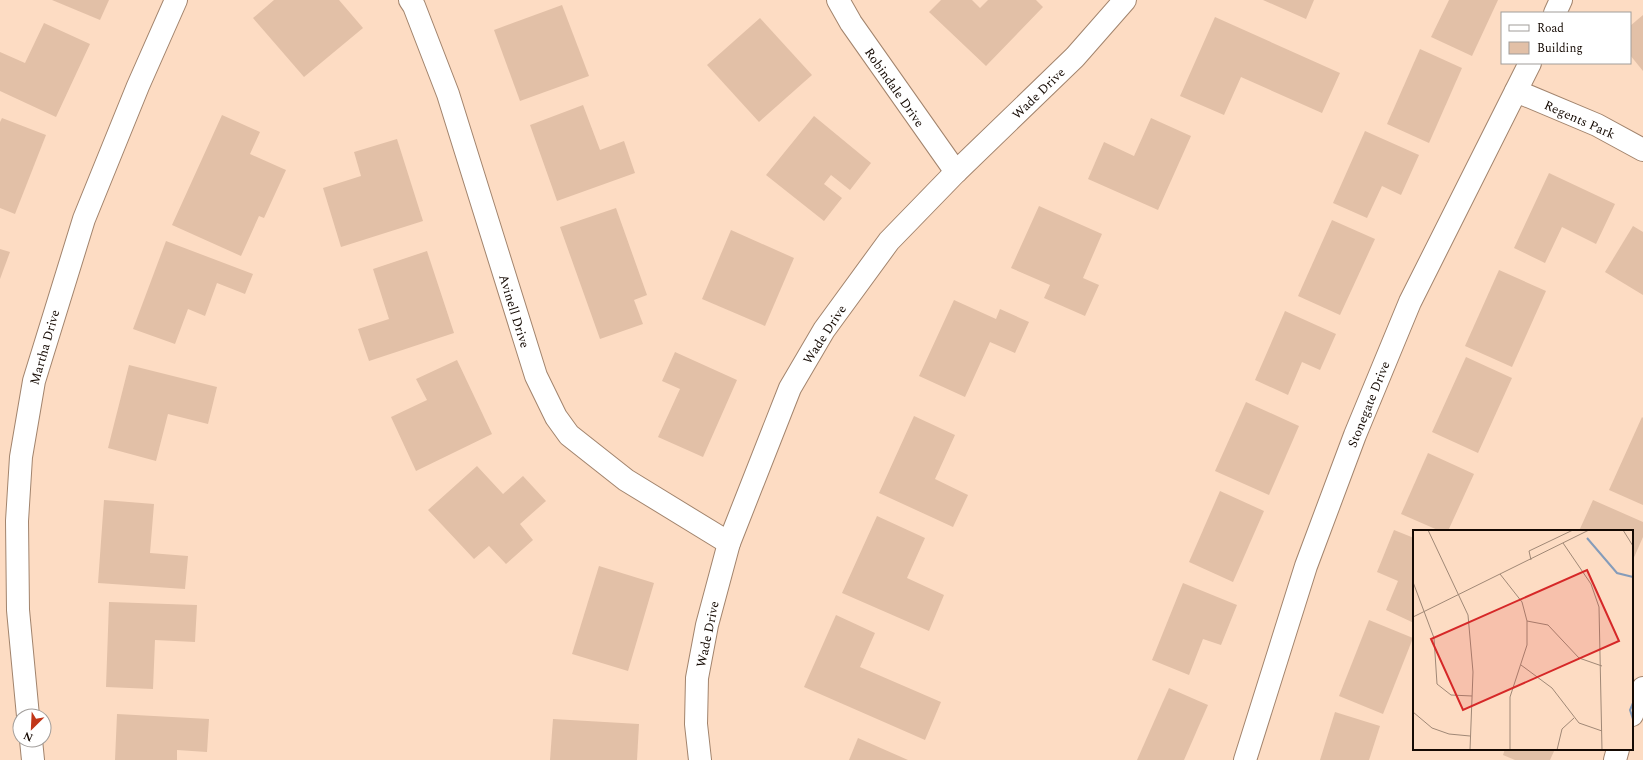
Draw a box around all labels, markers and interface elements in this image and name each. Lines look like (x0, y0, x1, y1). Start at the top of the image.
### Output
legend (1501, 12, 1631, 64)
text: Road (1537, 19, 1564, 38)
text: Building (1537, 39, 1583, 58)
street label: Robindale Drive (859, 44, 929, 131)
street label: Wade Drive (1007, 63, 1070, 124)
street label: Regents Park (1541, 95, 1618, 145)
street label: Avinell Drive (493, 272, 535, 351)
street label: Wade Drive (798, 301, 852, 368)
street label: Martha Drive (25, 307, 65, 387)
street label: Stonegate Drive (1342, 358, 1395, 451)
inset map (1413, 530, 1633, 750)
street label: Wade Drive (691, 599, 725, 669)
north arrow (12, 708, 52, 748)
text: N (21, 727, 36, 746)

